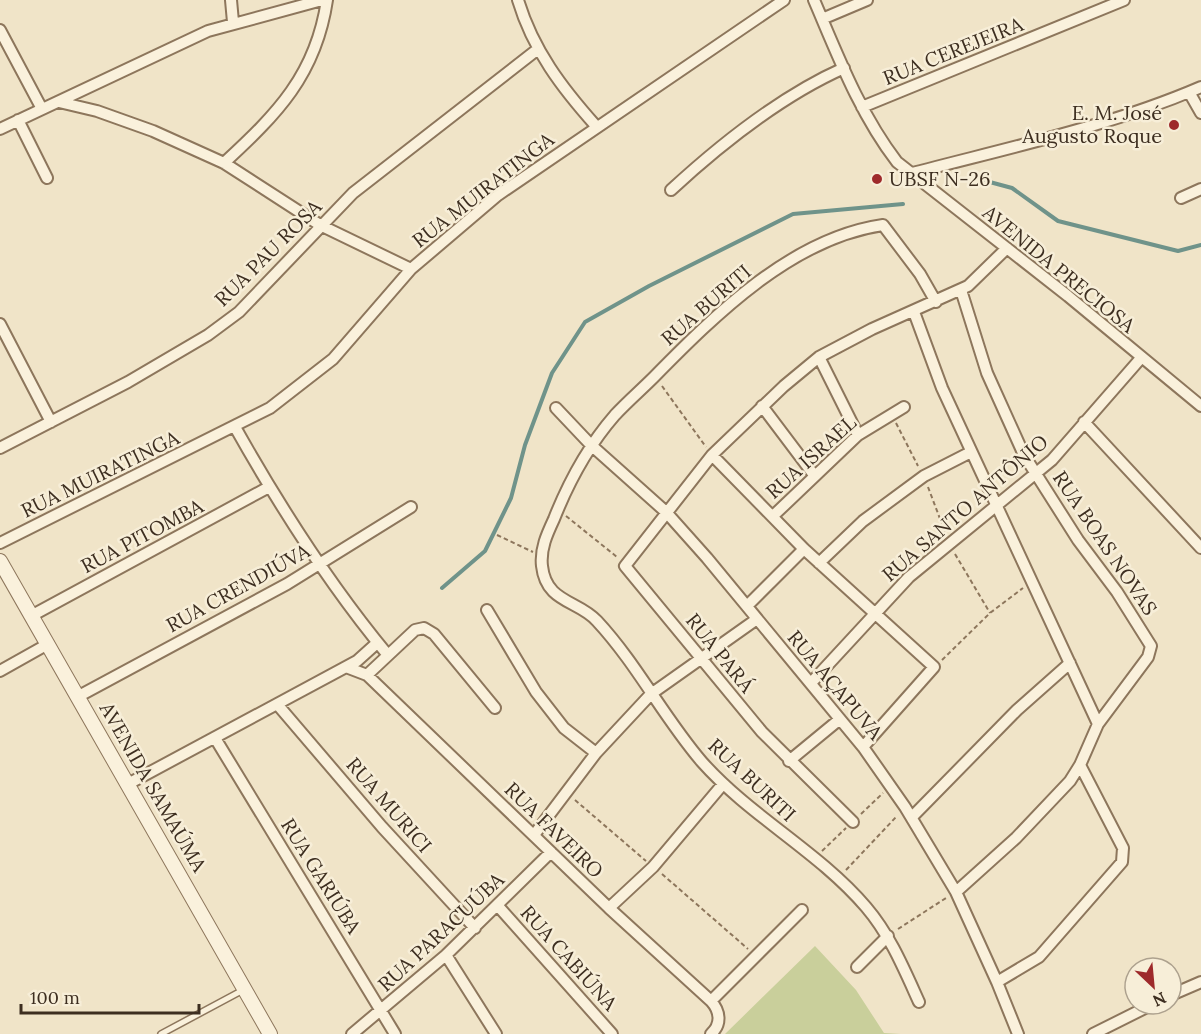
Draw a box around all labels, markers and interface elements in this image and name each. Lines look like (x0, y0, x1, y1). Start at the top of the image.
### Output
street label: RUA CEREJEIRA (879, 11, 1027, 90)
place label: E. M. José Augusto Roque (1021, 100, 1162, 148)
marker: E. M. José Augusto Roque (1167, 118, 1181, 132)
street label: RUA MUIRATINGA (407, 126, 559, 253)
place label: UBSF N-26 (889, 166, 991, 191)
marker: UBSF N-26 (870, 172, 884, 186)
street label: RUA PAU ROSA (209, 194, 327, 311)
street label: AVENIDA PRECIOSA (977, 199, 1141, 338)
street label: RUA BURITI (656, 259, 756, 350)
street label: RUA ISRAEL (760, 409, 861, 504)
street label: RUA MUIRATINGA (17, 424, 183, 523)
street label: RUA SANTO ANTÔNIO (877, 429, 1053, 587)
street label: RUA BOAS NOVAS (1048, 466, 1163, 620)
street label: RUA PITOMBA (76, 493, 208, 578)
street label: RUA CRENDIÚVA (162, 538, 314, 637)
street label: RUA PARÁ (681, 608, 760, 698)
street label: RUA AÇAPUVA (782, 625, 889, 745)
street label: AVENIDA SAMAÚMA (94, 697, 212, 876)
street label: RUA BURITI (703, 733, 801, 827)
street label: RUA MURICI (341, 752, 438, 857)
street label: RUA FAVEIRO (500, 776, 609, 883)
street label: RUA GARIÚBA (276, 813, 367, 938)
street label: RUA PARACUÚBA (372, 867, 509, 996)
street label: RUA CABIÚNA (516, 900, 623, 1016)
north arrow (1123, 956, 1183, 1016)
scale bar (21, 977, 200, 1015)
text: 100 m (30, 986, 80, 1009)
text: N (1150, 988, 1170, 1011)

